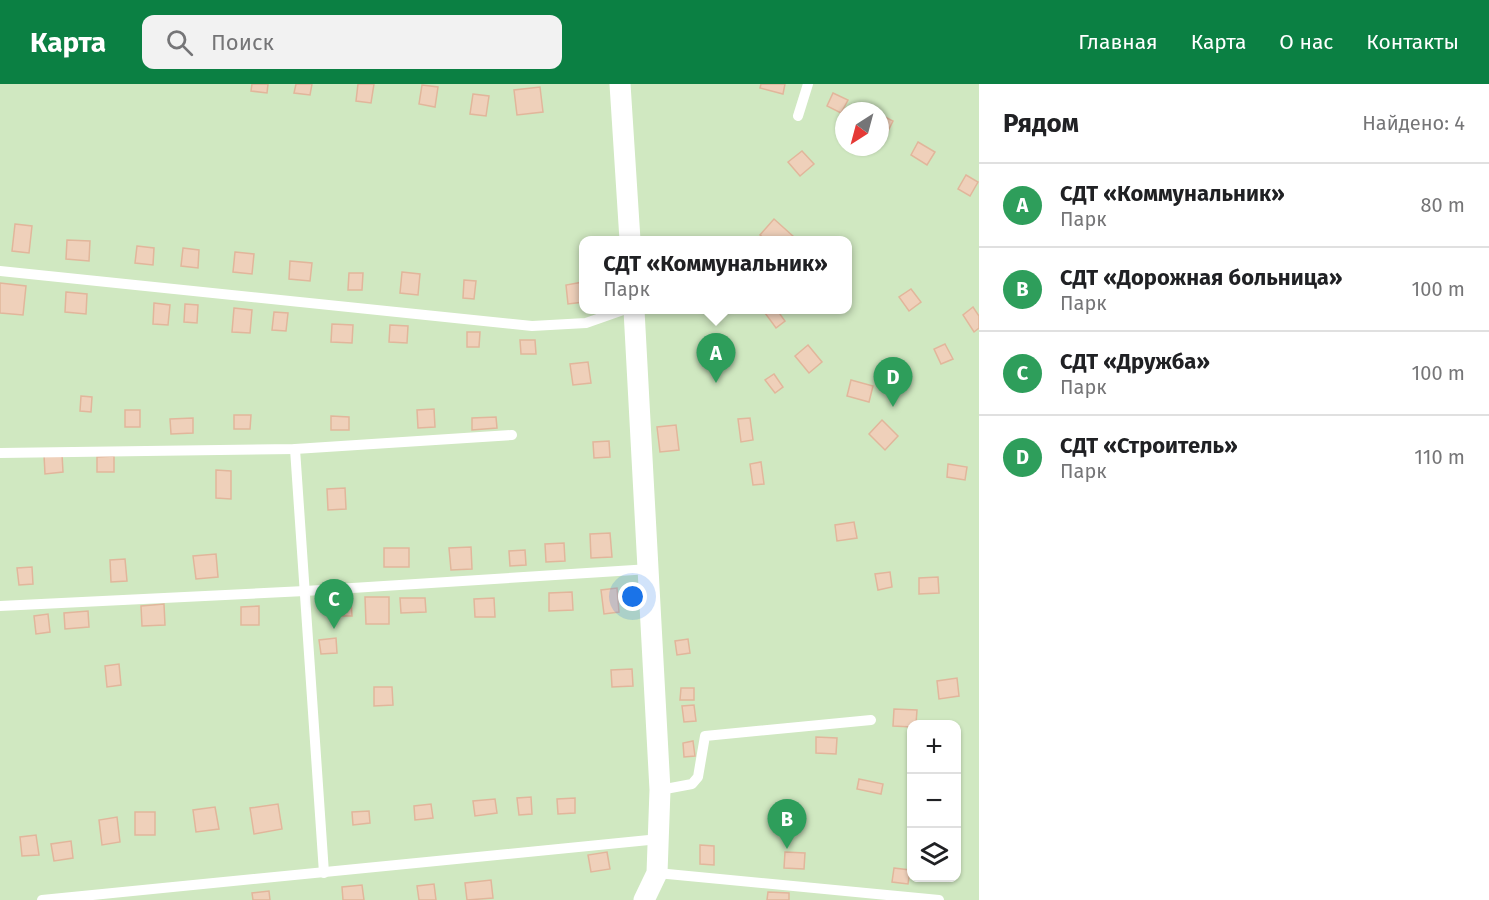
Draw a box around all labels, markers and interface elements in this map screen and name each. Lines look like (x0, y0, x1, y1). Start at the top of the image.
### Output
search box (142, 15, 562, 69)
text: Карта (30, 26, 106, 59)
icon: search (163, 26, 196, 59)
text: Поиск (211, 29, 274, 56)
text: Главная (1078, 29, 1158, 55)
text: Карта (1191, 29, 1246, 55)
text: О нас (1279, 29, 1333, 55)
text: Контакты (1366, 29, 1459, 55)
north arrow (835, 102, 889, 156)
text: Рядом (1003, 108, 1079, 139)
text: Найдено: 4 (1362, 111, 1465, 135)
text: СДТ «Коммунальник» (1060, 180, 1285, 207)
text: A (1017, 193, 1028, 217)
text: 80 m (1420, 193, 1465, 217)
text: Парк (1060, 207, 1107, 231)
popup (579, 236, 852, 314)
text: СДТ «Коммунальник» (603, 250, 828, 277)
text: СДТ «Дорожная больница» (1060, 264, 1343, 291)
text: Парк (603, 277, 650, 301)
text: B (1016, 277, 1029, 301)
text: 100 m (1412, 277, 1465, 301)
text: Парк (1060, 291, 1107, 315)
pin: A (696, 334, 736, 383)
text: СДТ «Дружба» (1060, 348, 1210, 375)
pin: D (874, 358, 912, 407)
text: C (1017, 361, 1028, 385)
text: 100 m (1412, 361, 1465, 385)
text: Парк (1060, 375, 1107, 399)
text: СДТ «Строитель» (1060, 432, 1238, 459)
text: D (1016, 445, 1029, 469)
text: 110 m (1414, 445, 1465, 469)
text: Парк (1060, 459, 1107, 483)
pin: C (314, 580, 354, 629)
your location (618, 582, 647, 611)
map controls (907, 720, 961, 882)
button: + (907, 720, 961, 774)
button: − (907, 774, 961, 828)
pin: B (768, 800, 806, 849)
button: layers (907, 828, 961, 882)

